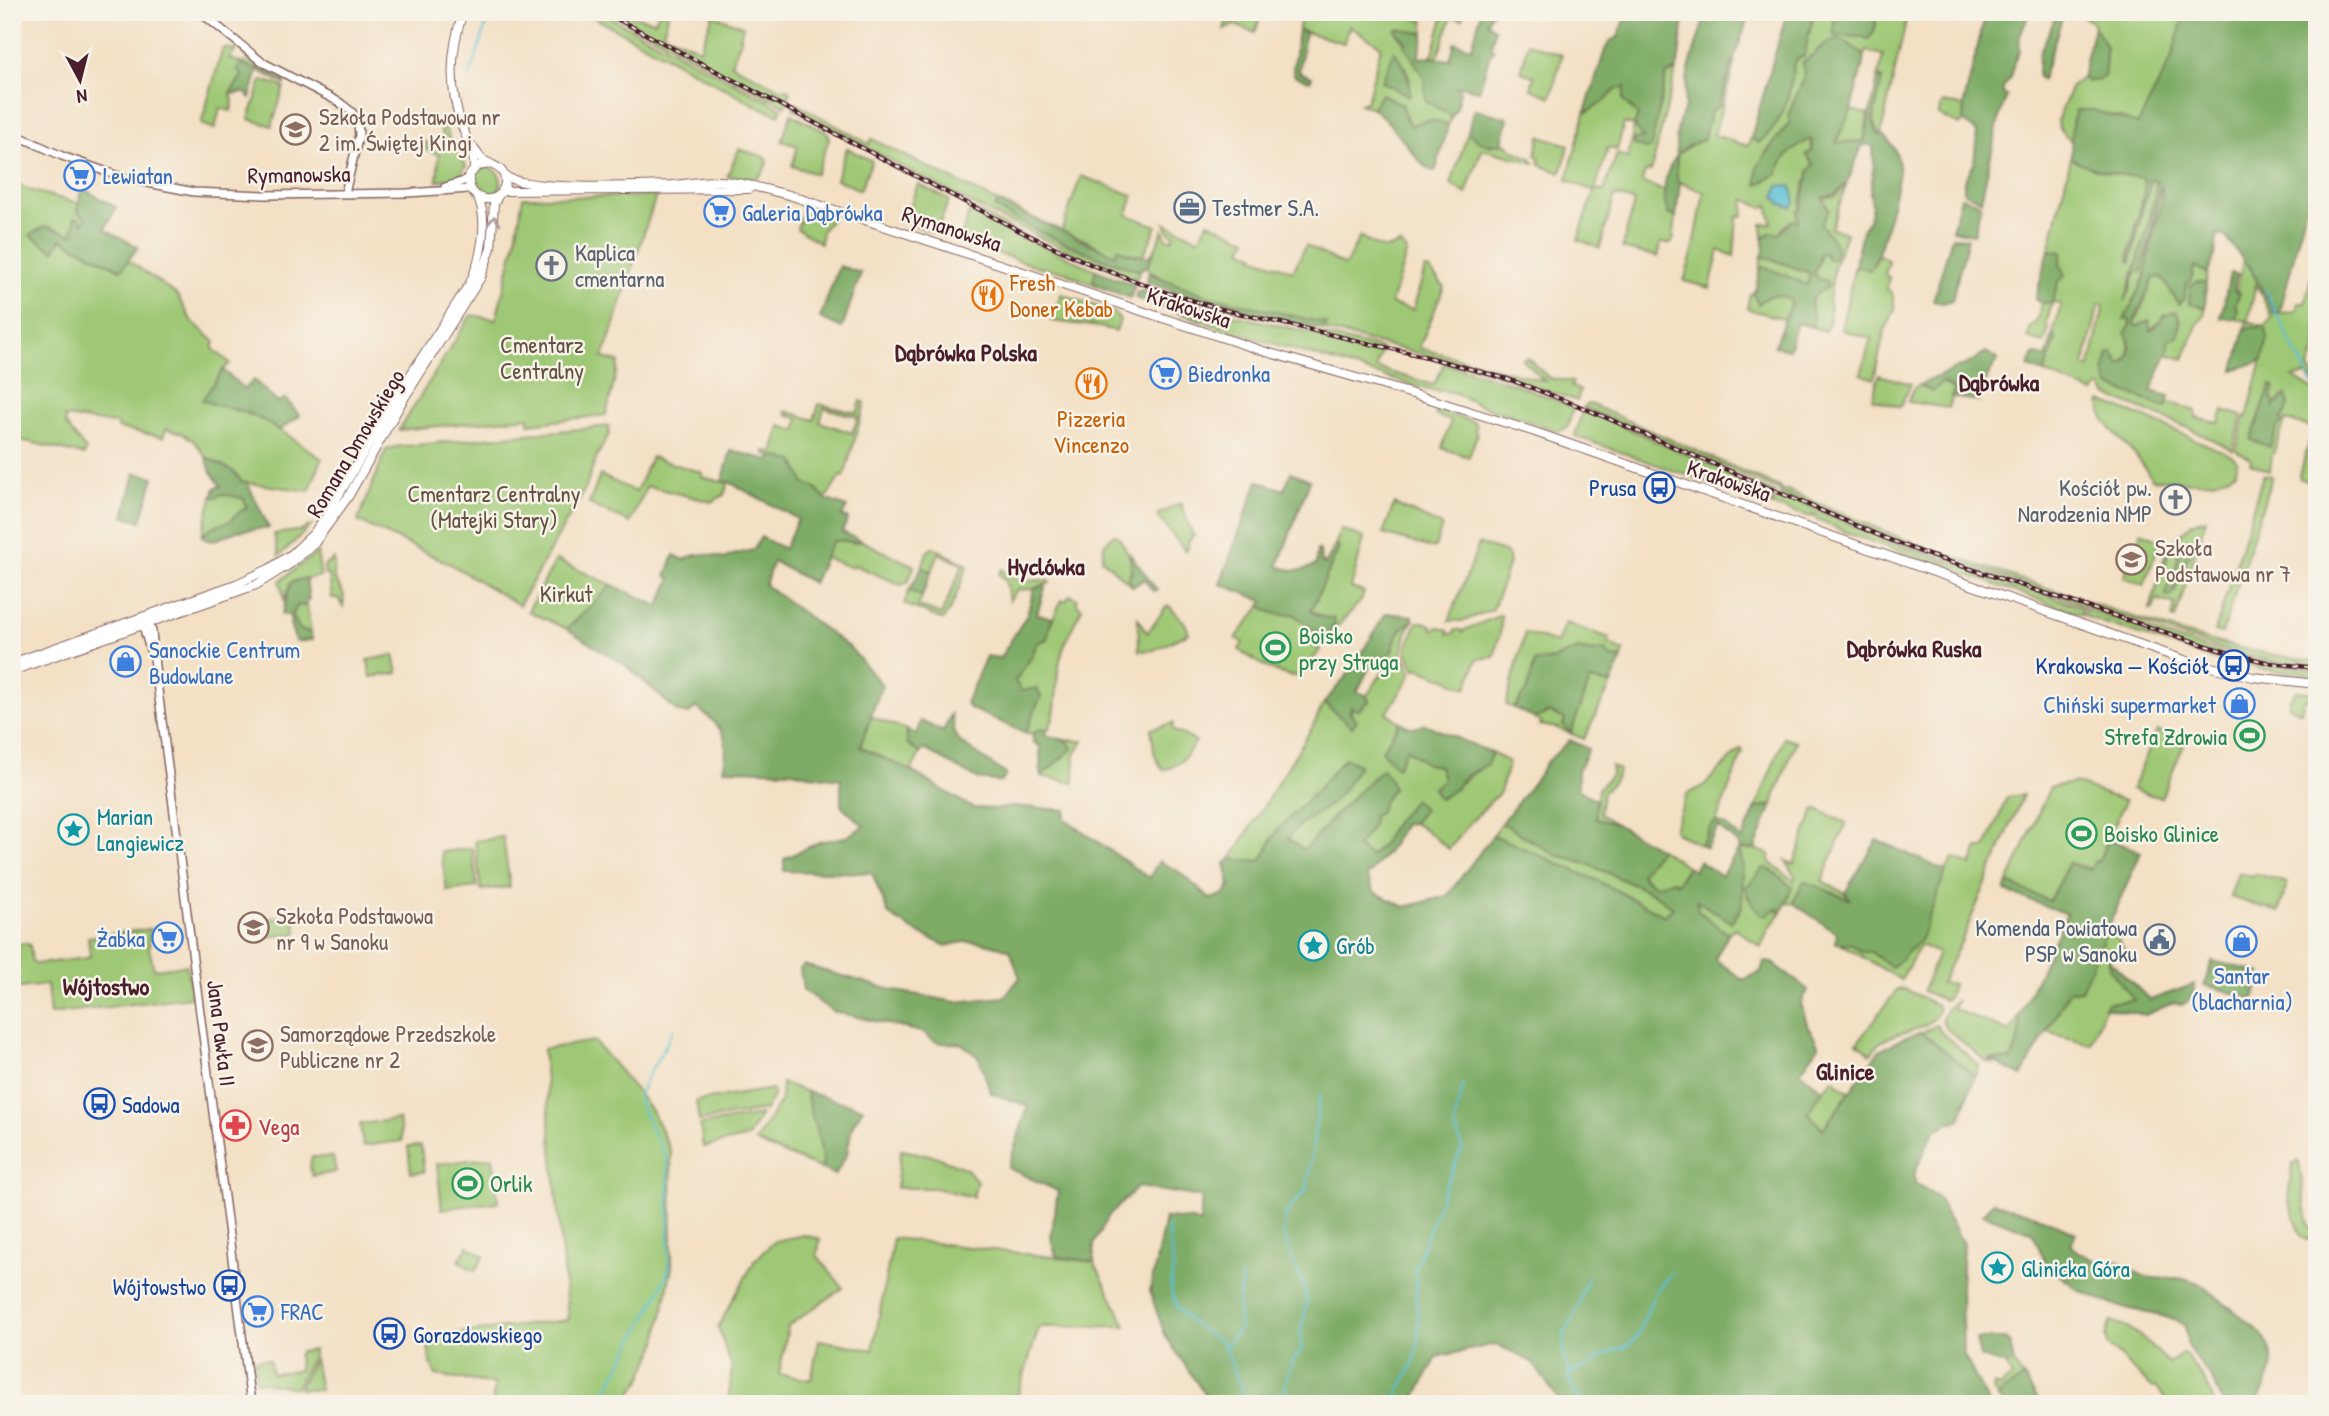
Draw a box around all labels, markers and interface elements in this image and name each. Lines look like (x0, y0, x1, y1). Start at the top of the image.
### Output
north arrow (46, 46, 116, 116)
text: N (75, 83, 89, 110)
place label: Szkoła Podstawowa nr 2 im. Świętej Kingi (319, 101, 501, 158)
school or university icon: Szkoła Podstawowa nr 2 im. Świętej Kingi (279, 112, 313, 146)
supermarket icon: Lewiatan (63, 158, 97, 192)
street label: Rymanowska (247, 158, 351, 190)
place label: Lewiatan (103, 160, 173, 191)
office icon: Testmer S.A. (1172, 190, 1206, 224)
place label: Testmer S.A. (1212, 192, 1319, 223)
supermarket icon: Galeria Dąbrówka (702, 195, 736, 229)
place label: Galeria Dąbrówka (742, 197, 882, 228)
street label: Rymanowska (898, 197, 1006, 259)
one-way arrow (486, 215, 501, 226)
place label: Kaplica cmentarna (575, 237, 664, 294)
church icon: Kaplica cmentarna (535, 248, 569, 282)
place label: Fresh Doner Kebab (1009, 267, 1113, 324)
restaurant icon: Fresh Doner Kebab (970, 278, 1004, 312)
street label: Krakowska (1143, 279, 1235, 335)
park label: Cmentarz Centralny (500, 329, 584, 386)
district label: Dąbrówka Polska (895, 336, 1037, 368)
supermarket icon: Biedronka (1148, 356, 1182, 390)
place label: Biedronka (1188, 358, 1270, 389)
street label: Romana Dmowskiego (299, 363, 411, 523)
district label: Dąbrówka (1959, 366, 2040, 398)
restaurant icon: Pizzeria Vincenzo (1074, 367, 1108, 401)
place label: Pizzeria Vincenzo (1053, 403, 1129, 460)
street label: Krakowska (1683, 451, 1775, 509)
bus stop icon: Prusa (1642, 470, 1676, 504)
place label: Prusa (1589, 472, 1636, 503)
place label: Kościół pw. Narodzenia NMP (2018, 472, 2152, 529)
park label: Cmentarz Centralny (Matejki Stary) (408, 478, 581, 535)
church icon: Kościół pw. Narodzenia NMP (2158, 483, 2192, 517)
place label: Szkoła Podstawowa nr 7 (2155, 532, 2291, 589)
school or university icon: Szkoła Podstawowa nr 7 (2115, 543, 2149, 577)
district label: Hyclówka (1007, 550, 1085, 583)
park label: Kirkut (540, 578, 593, 609)
place label: Boisko przy Struga (1299, 620, 1398, 677)
sports icon: Boisko przy Struga (1259, 631, 1293, 665)
district label: Dąbrówka Ruska (1847, 632, 1982, 664)
place label: Sanockie Centrum Budowlane (149, 634, 300, 691)
shop icon: Sanockie Centrum Budowlane (109, 645, 143, 679)
bus stop icon: Krakowska — Kościół (2216, 648, 2250, 682)
place label: Krakowska — Kościół (2035, 650, 2210, 681)
shop icon: Chiński supermarket (2222, 687, 2256, 721)
place label: Chiński supermarket (2043, 689, 2217, 720)
sports icon: Strefa Zdrowia (2233, 719, 2267, 753)
place label: Strefa Zdrowia (2104, 721, 2227, 752)
place label: Marian Langiewicz (97, 801, 184, 858)
place icon: Marian Langiewicz (57, 812, 91, 846)
sports icon: Boisko Glinice (2064, 816, 2098, 850)
place label: Boisko Glinice (2104, 818, 2219, 849)
place label: Szkoła Podstawowa nr 9 w Sanoku (276, 900, 433, 957)
school or university icon: Szkoła Podstawowa nr 9 w Sanoku (236, 911, 270, 945)
place label: Komenda Powiatowa PSP w Sanoku (1975, 912, 2137, 969)
supermarket icon: Żabka (151, 921, 185, 955)
place label: Żabka (96, 923, 145, 954)
public building icon: Komenda Powiatowa PSP w Sanoku (2143, 923, 2177, 957)
shop icon: Santar (blacharnia) (2225, 924, 2259, 958)
place icon: Grób (1296, 928, 1330, 962)
place label: Grób (1336, 930, 1375, 961)
place label: Santar (blacharnia) (2191, 960, 2293, 1017)
district label: Wójtostwo (63, 970, 149, 1002)
street label: Jana Pawła II (200, 978, 244, 1088)
place label: Samorządowe Przedszkole Publiczne nr 2 (280, 1018, 496, 1075)
school or university icon: Samorządowe Przedszkole Publiczne nr 2 (240, 1029, 274, 1063)
district label: Glinice (1816, 1055, 1875, 1087)
bus stop icon: Sadowa (82, 1087, 116, 1121)
place label: Sadowa (122, 1089, 179, 1120)
pharmacy icon: Vega (218, 1109, 252, 1143)
place label: Vega (258, 1111, 299, 1142)
sports icon: Orlik (450, 1166, 484, 1200)
place label: Orlik (490, 1168, 533, 1199)
place icon: Glinicka Góra (1981, 1251, 2015, 1285)
place label: Glinicka Góra (2021, 1253, 2130, 1284)
bus stop icon: Wójtowstwo (212, 1269, 246, 1303)
place label: Wójtowstwo (113, 1271, 206, 1302)
supermarket icon: FRAC (241, 1294, 275, 1328)
place label: FRAC (280, 1296, 324, 1327)
bus stop icon: Gorazdowskiego (373, 1317, 407, 1351)
place label: Gorazdowskiego (413, 1319, 542, 1350)

